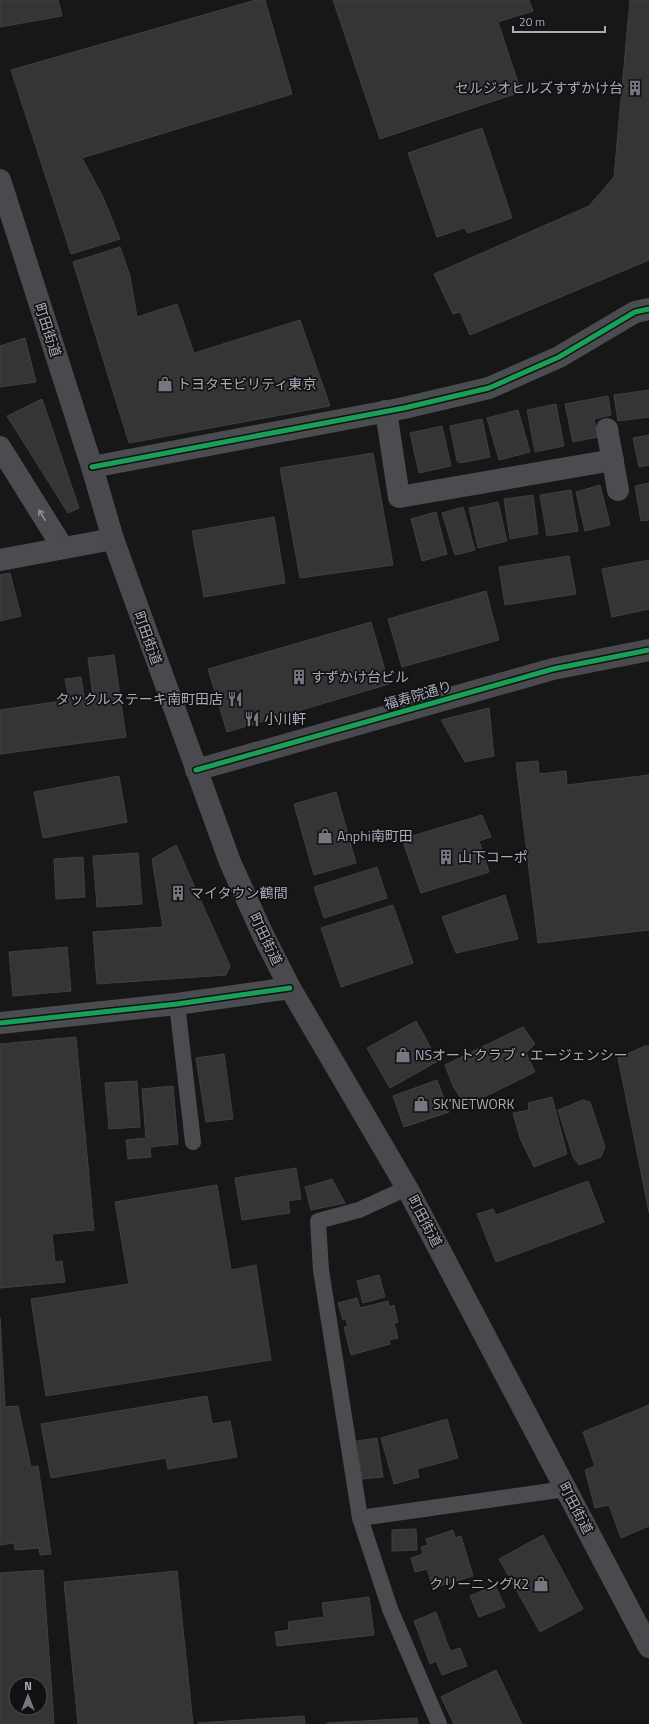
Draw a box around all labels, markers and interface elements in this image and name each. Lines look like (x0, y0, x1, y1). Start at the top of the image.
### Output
scale bar (513, 8, 605, 34)
text: 20 m (519, 12, 545, 31)
place label: セルジオヒルズすずかけ台 (455, 77, 623, 98)
building icon: セルジオヒルズすずかけ台 (626, 79, 644, 97)
street label: 町田街道 (30, 300, 67, 360)
place label: トヨタモビリティ東京 (177, 373, 316, 394)
shop icon: トヨタモビリティ東京 (156, 375, 174, 393)
one-way arrow (38, 509, 46, 521)
street label: 町田街道 (129, 608, 168, 668)
place label: すずかけ台ビル (311, 666, 409, 687)
building icon: すずかけ台ビル (290, 668, 308, 686)
street label: 福寿院通り (381, 675, 454, 714)
place label: タックルステーキ南町田店 (55, 688, 223, 709)
restaurant icon: タックルステーキ南町田店 (226, 690, 244, 708)
place label: 小川軒 (264, 708, 306, 729)
restaurant icon: 小川軒 (243, 710, 261, 728)
place label: Anphi南町田 (337, 825, 413, 846)
shop icon: Anphi南町田 (316, 827, 334, 845)
place label: 山下コーポ (458, 846, 528, 867)
building icon: 山下コーポ (437, 848, 455, 866)
place label: マイタウン鶴間 (190, 882, 287, 903)
building icon: マイタウン鶴間 (169, 884, 187, 902)
street label: 町田街道 (245, 909, 288, 969)
place label: NSオートクラブ・エージェンシー (415, 1044, 628, 1065)
shop icon: NSオートクラブ・エージェンシー (394, 1046, 412, 1064)
place label: SK’NETWORK (433, 1093, 514, 1114)
shop icon: SK’NETWORK (412, 1095, 430, 1113)
street label: 町田街道 (403, 1191, 448, 1250)
street label: 町田街道 (554, 1478, 599, 1537)
place label: クリーニングK2 (429, 1573, 529, 1594)
shop icon: クリーニングK2 (532, 1575, 550, 1593)
north arrow (8, 1676, 48, 1716)
text: N (24, 1678, 32, 1694)

